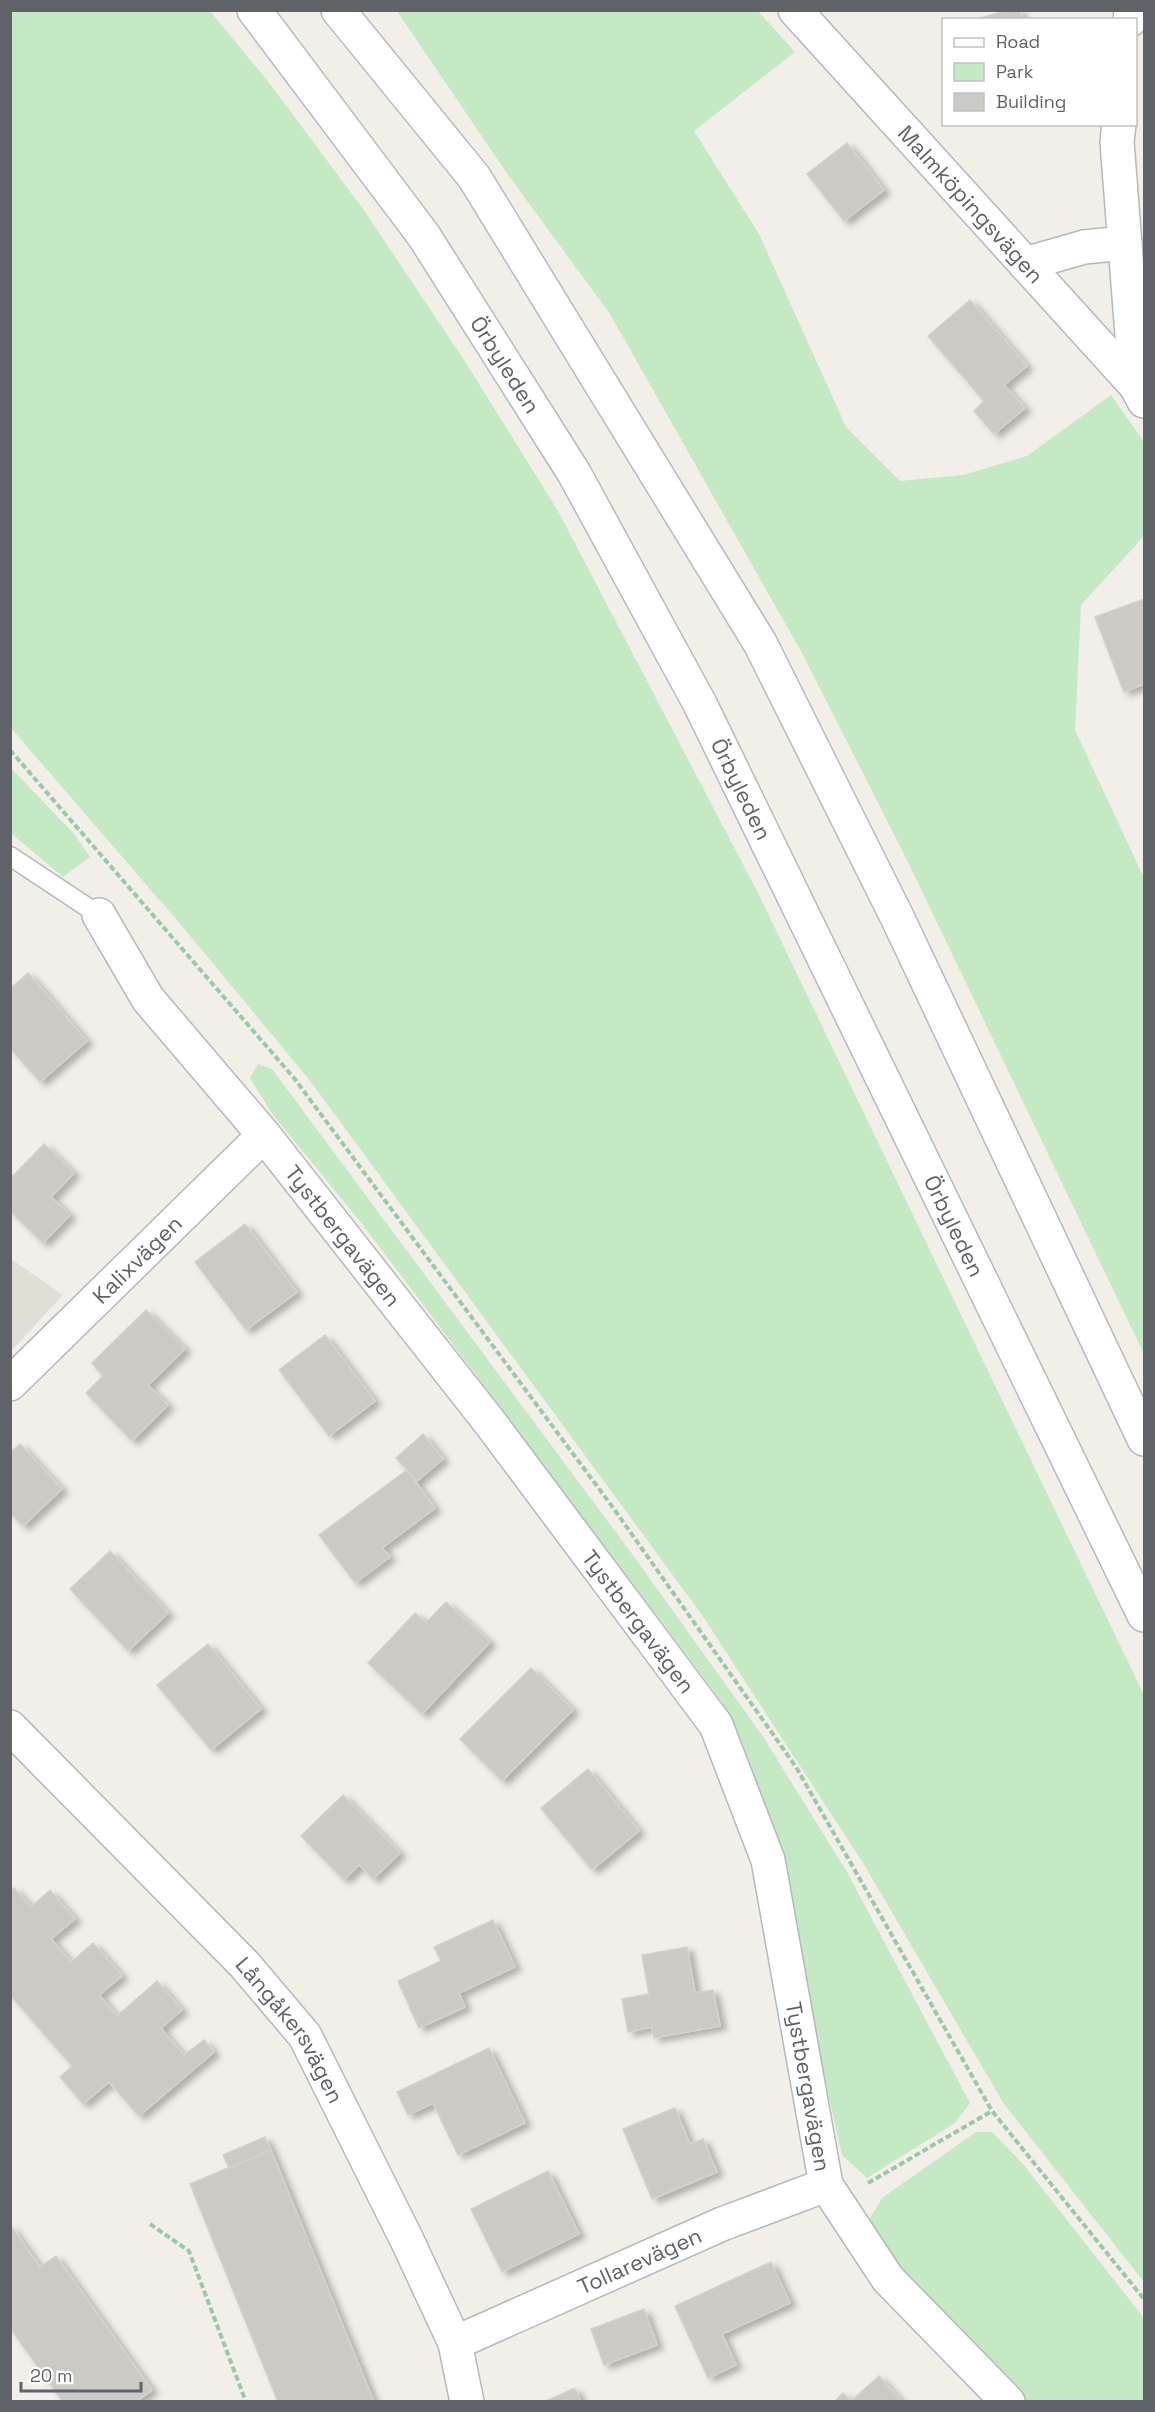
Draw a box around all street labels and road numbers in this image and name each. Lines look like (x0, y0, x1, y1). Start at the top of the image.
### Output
street label: Malmköpingsvägen (892, 119, 1050, 289)
street label: Örbyleden (464, 311, 547, 418)
street label: Örbyleden (705, 734, 778, 845)
street label: Tystbergavägen (279, 1159, 407, 1312)
street label: Örbyleden (918, 1170, 991, 1281)
street label: Kalixvägen (86, 1209, 188, 1309)
street label: Tystbergavägen (576, 1544, 701, 1699)
street label: Långåkersvägen (230, 1951, 350, 2108)
street label: Tystbergavägen (780, 1999, 837, 2174)
street label: Tollarevägen (573, 2221, 706, 2301)

